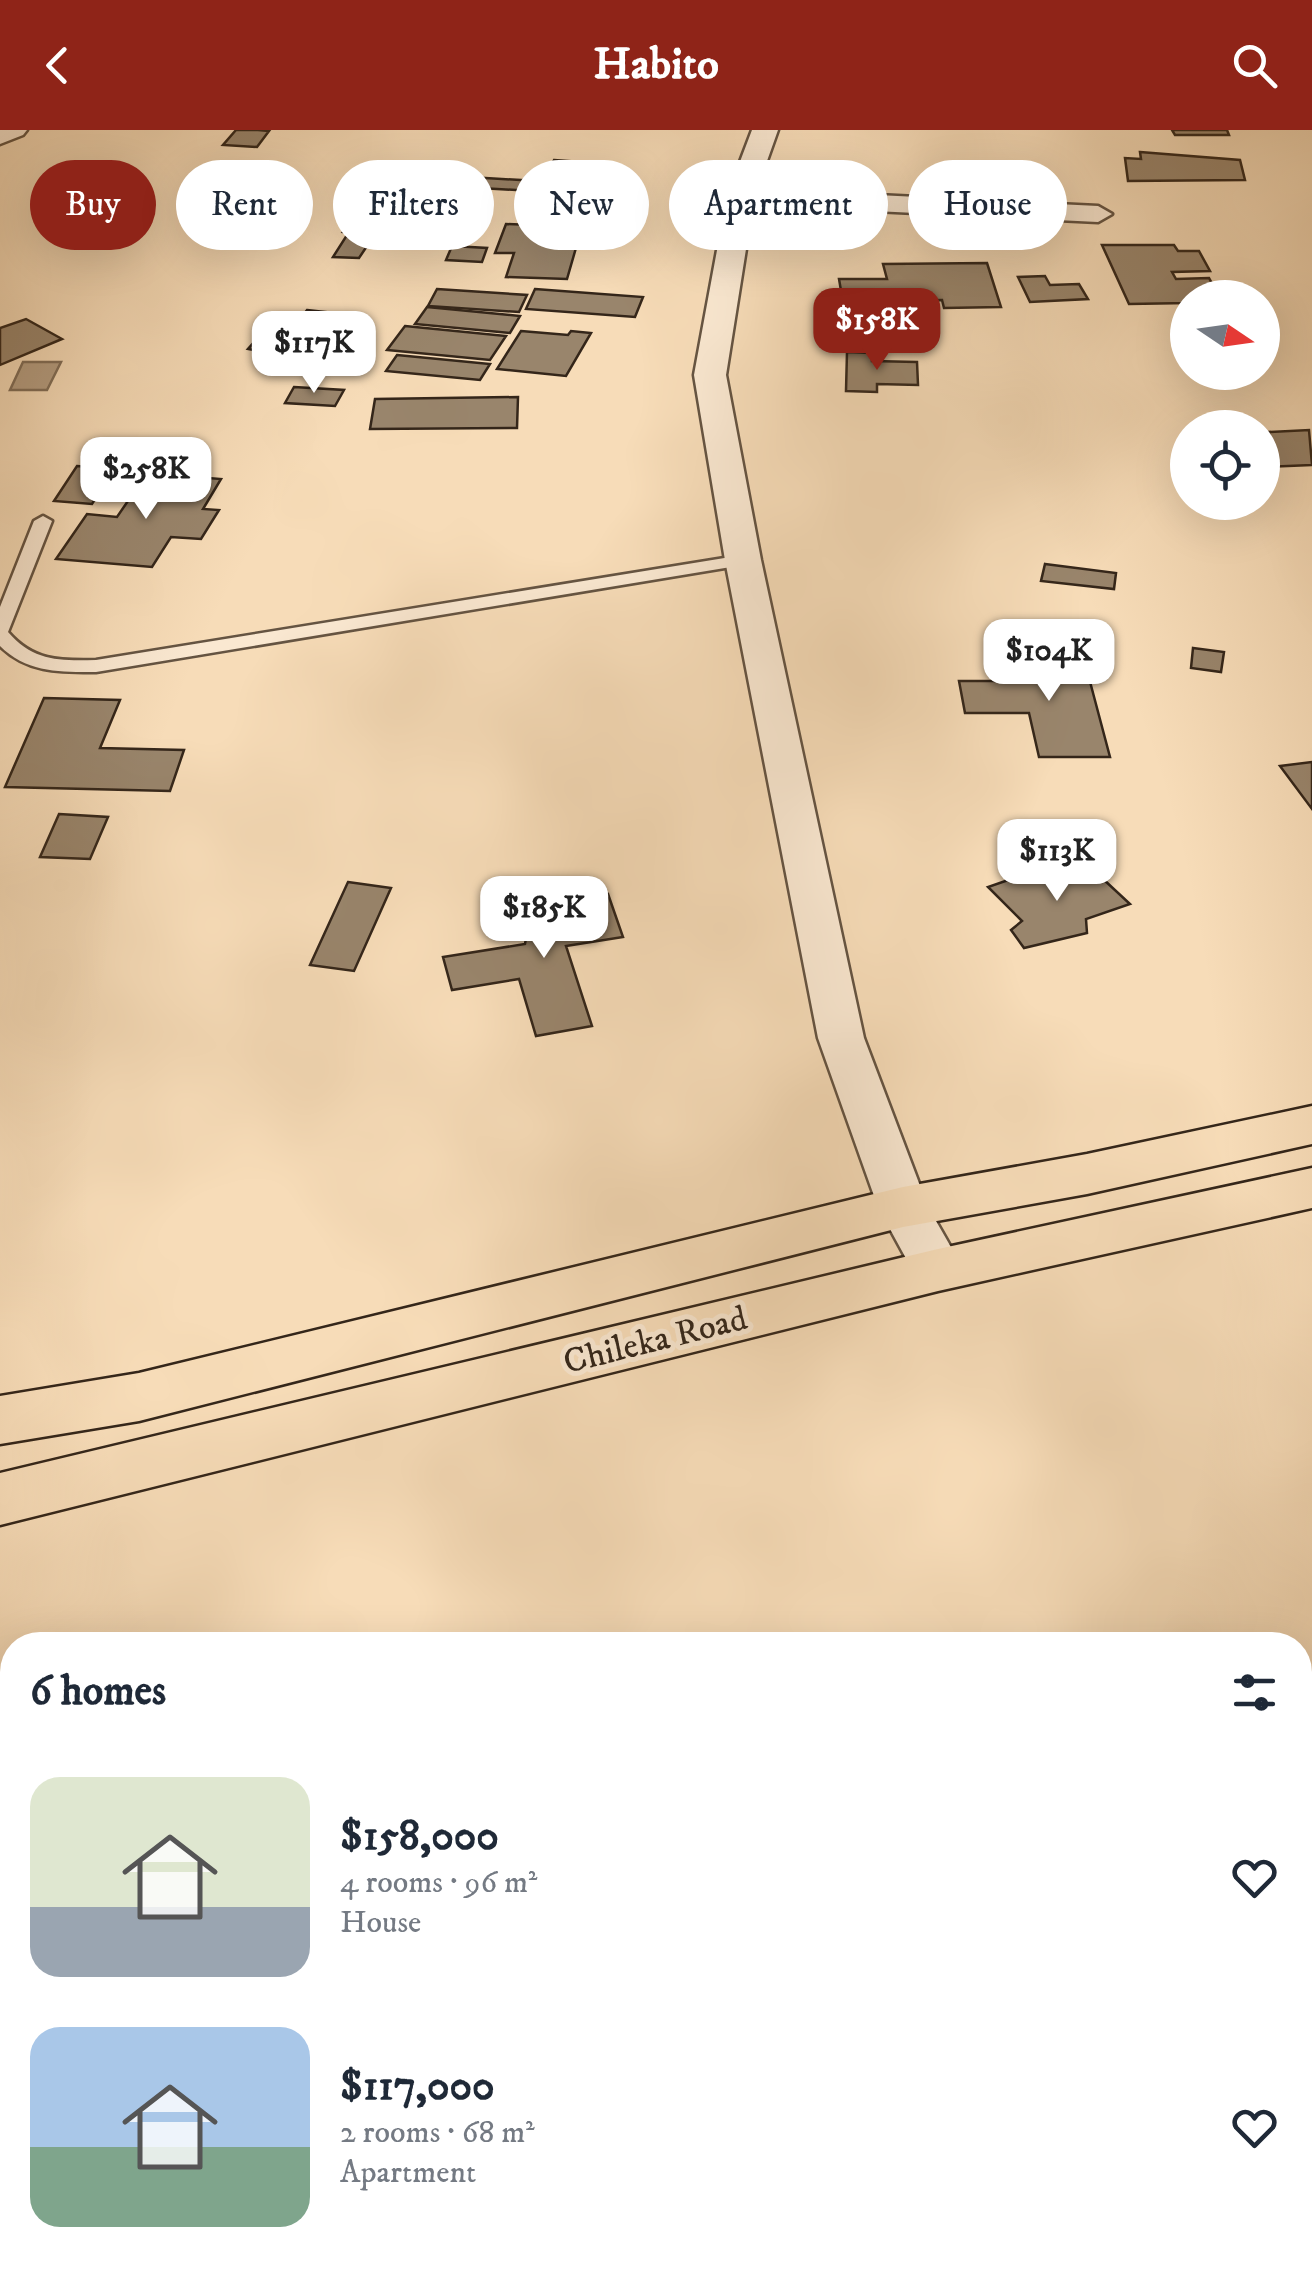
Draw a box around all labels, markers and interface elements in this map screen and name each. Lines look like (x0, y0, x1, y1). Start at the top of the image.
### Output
text: Habito (593, 37, 719, 93)
icon: back (30, 38, 85, 93)
icon: search (1227, 38, 1282, 93)
chip: Buy (30, 160, 156, 250)
chip: Rent (176, 160, 313, 250)
chip: Filters (333, 160, 494, 250)
chip: New (514, 160, 649, 250)
chip: Apartment (669, 160, 888, 250)
chip: House (908, 160, 1067, 250)
north arrow (1170, 280, 1280, 390)
map controls (1170, 280, 1280, 520)
pin: $158K (807, 288, 947, 373)
text: $158K (835, 300, 919, 340)
pin: $117K (244, 311, 384, 396)
text: $117K (274, 323, 354, 363)
button: locate (1170, 410, 1280, 520)
pin: $258K (76, 437, 216, 522)
text: $258K (102, 449, 190, 489)
pin: $104K (979, 619, 1119, 704)
text: $104K (1005, 631, 1093, 671)
pin: $113K (987, 819, 1127, 904)
text: $113K (1019, 831, 1095, 871)
pin: $185K (474, 876, 614, 961)
text: $185K (502, 888, 586, 928)
street label: Chileka Road (559, 1297, 752, 1385)
icon: filters (1227, 1665, 1282, 1720)
text: 6 homes (30, 1666, 166, 1718)
text: $158,000 (340, 1811, 499, 1863)
icon: home (110, 1817, 230, 1937)
icon: heart (1227, 1850, 1282, 1905)
text: 4 rooms · 96 m² (340, 1863, 537, 1903)
text: House (340, 1903, 421, 1943)
text: $117,000 (340, 2061, 495, 2113)
icon: home (110, 2067, 230, 2187)
icon: heart (1227, 2100, 1282, 2155)
text: 2 rooms · 68 m² (340, 2113, 535, 2153)
text: Apartment (340, 2153, 476, 2193)

